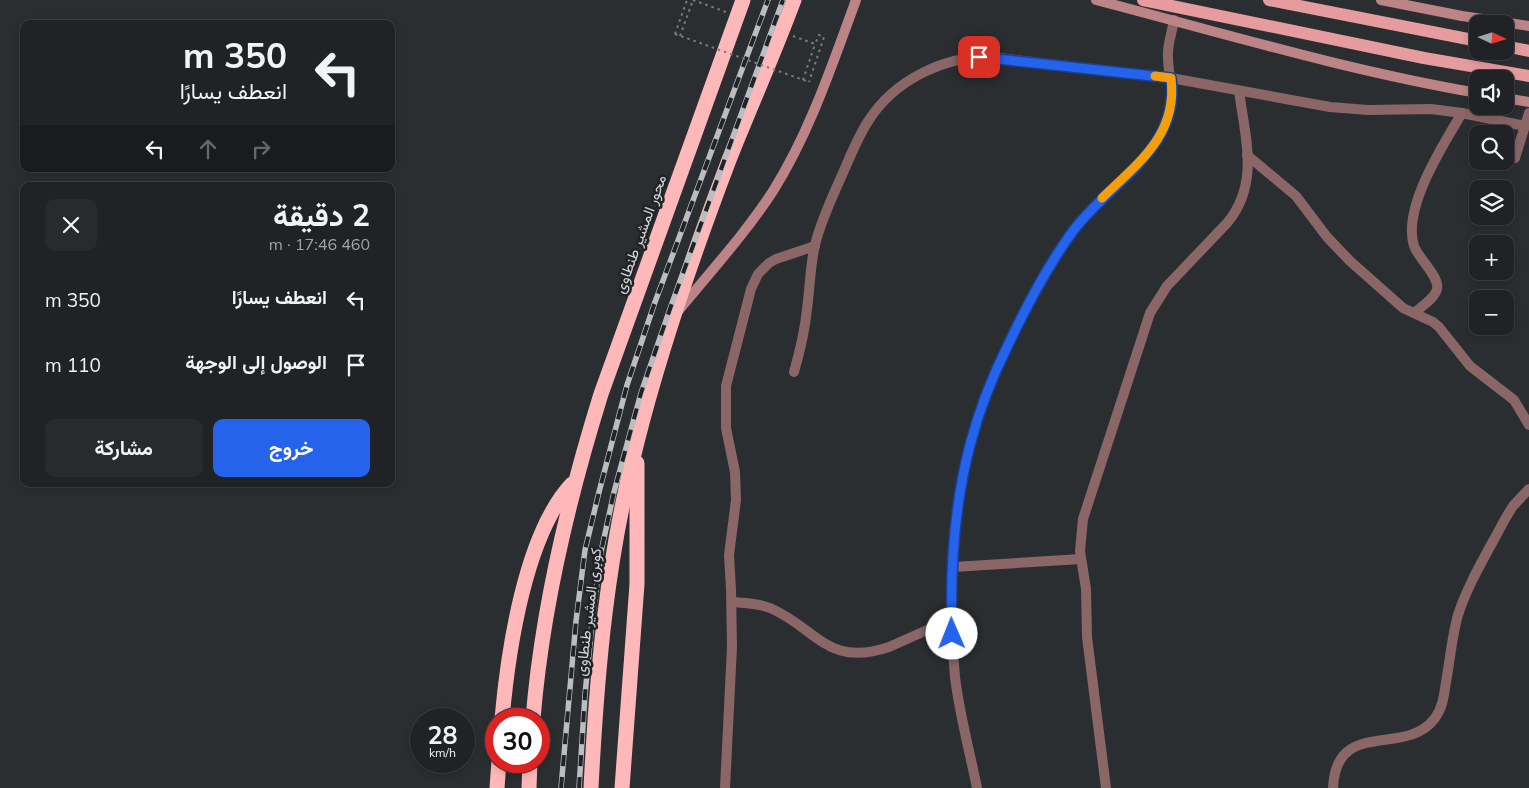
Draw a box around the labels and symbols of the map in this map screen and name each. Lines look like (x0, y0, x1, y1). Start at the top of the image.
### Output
north arrow (1469, 15, 1514, 60)
pin (958, 36, 1000, 78)
street label: محور المشير طنطاوى (610, 172, 671, 296)
street label: كوبرى المشير طنطاوى (571, 547, 606, 677)
position arrow (925, 607, 977, 659)
speed limit sign: 30 (485, 708, 550, 773)

